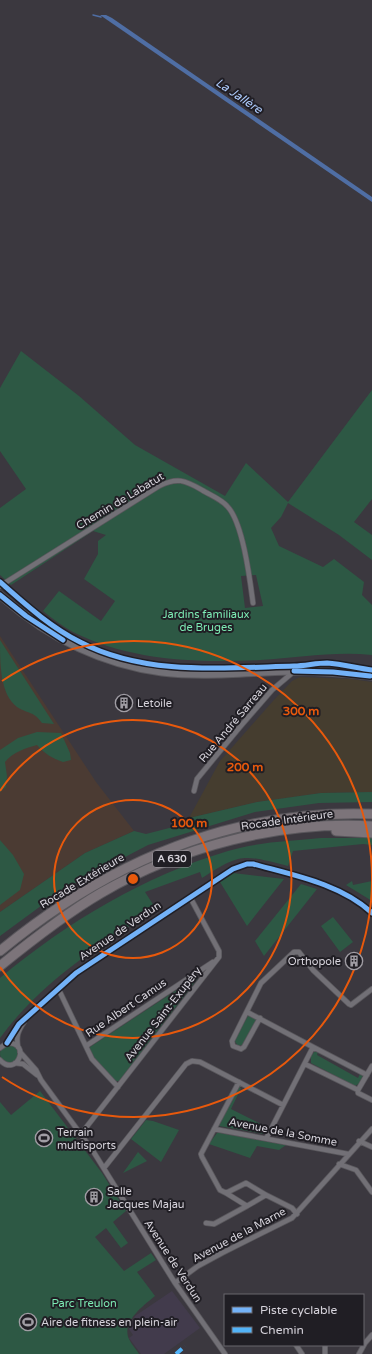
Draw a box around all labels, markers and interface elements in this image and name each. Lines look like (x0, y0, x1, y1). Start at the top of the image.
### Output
water label: La Jallère (213, 75, 266, 117)
street label: Chemin de Labatut (74, 470, 166, 532)
park label: Jardins familiaux de Bruges (162, 608, 250, 634)
street label: Rue André Sarreau (196, 681, 270, 765)
building icon: Letoile (114, 693, 134, 713)
place label: Letoile (137, 697, 172, 710)
text: 300 m (283, 704, 319, 718)
text: 200 m (227, 760, 263, 774)
street label: Rocade Intérieure (240, 807, 334, 833)
text: 100 m (171, 816, 207, 830)
street label: Rocade Extérieure (37, 851, 127, 911)
road number: A 630 (153, 851, 191, 867)
centre of rings (126, 872, 140, 886)
street label: Avenue de Verdun (77, 899, 163, 963)
building icon: Orthopole (344, 951, 364, 971)
place label: Orthopole (288, 955, 341, 968)
street label: Avenue Saint-Exupéry (122, 964, 204, 1064)
street label: Rue Albert Camus (83, 976, 169, 1040)
street label: Avenue de la Somme (228, 1115, 338, 1149)
place label: Terrain multisports (57, 1126, 116, 1152)
sports icon: Terrain multisports (34, 1128, 54, 1148)
place label: Salle Jacques Majau (107, 1185, 185, 1211)
building icon: Salle Jacques Majau (84, 1187, 104, 1207)
street label: Avenue de la Marne (190, 1205, 288, 1265)
street label: Avenue de Verdun (141, 1217, 205, 1305)
legend (224, 1294, 364, 1346)
park label: Parc Treulon (51, 1297, 117, 1310)
text: Piste cyclable (260, 1303, 338, 1317)
sports icon: Aire de fitness en plein-air (18, 1312, 38, 1332)
place label: Aire de fitness en plein-air (41, 1316, 178, 1329)
text: Chemin (260, 1323, 304, 1337)

